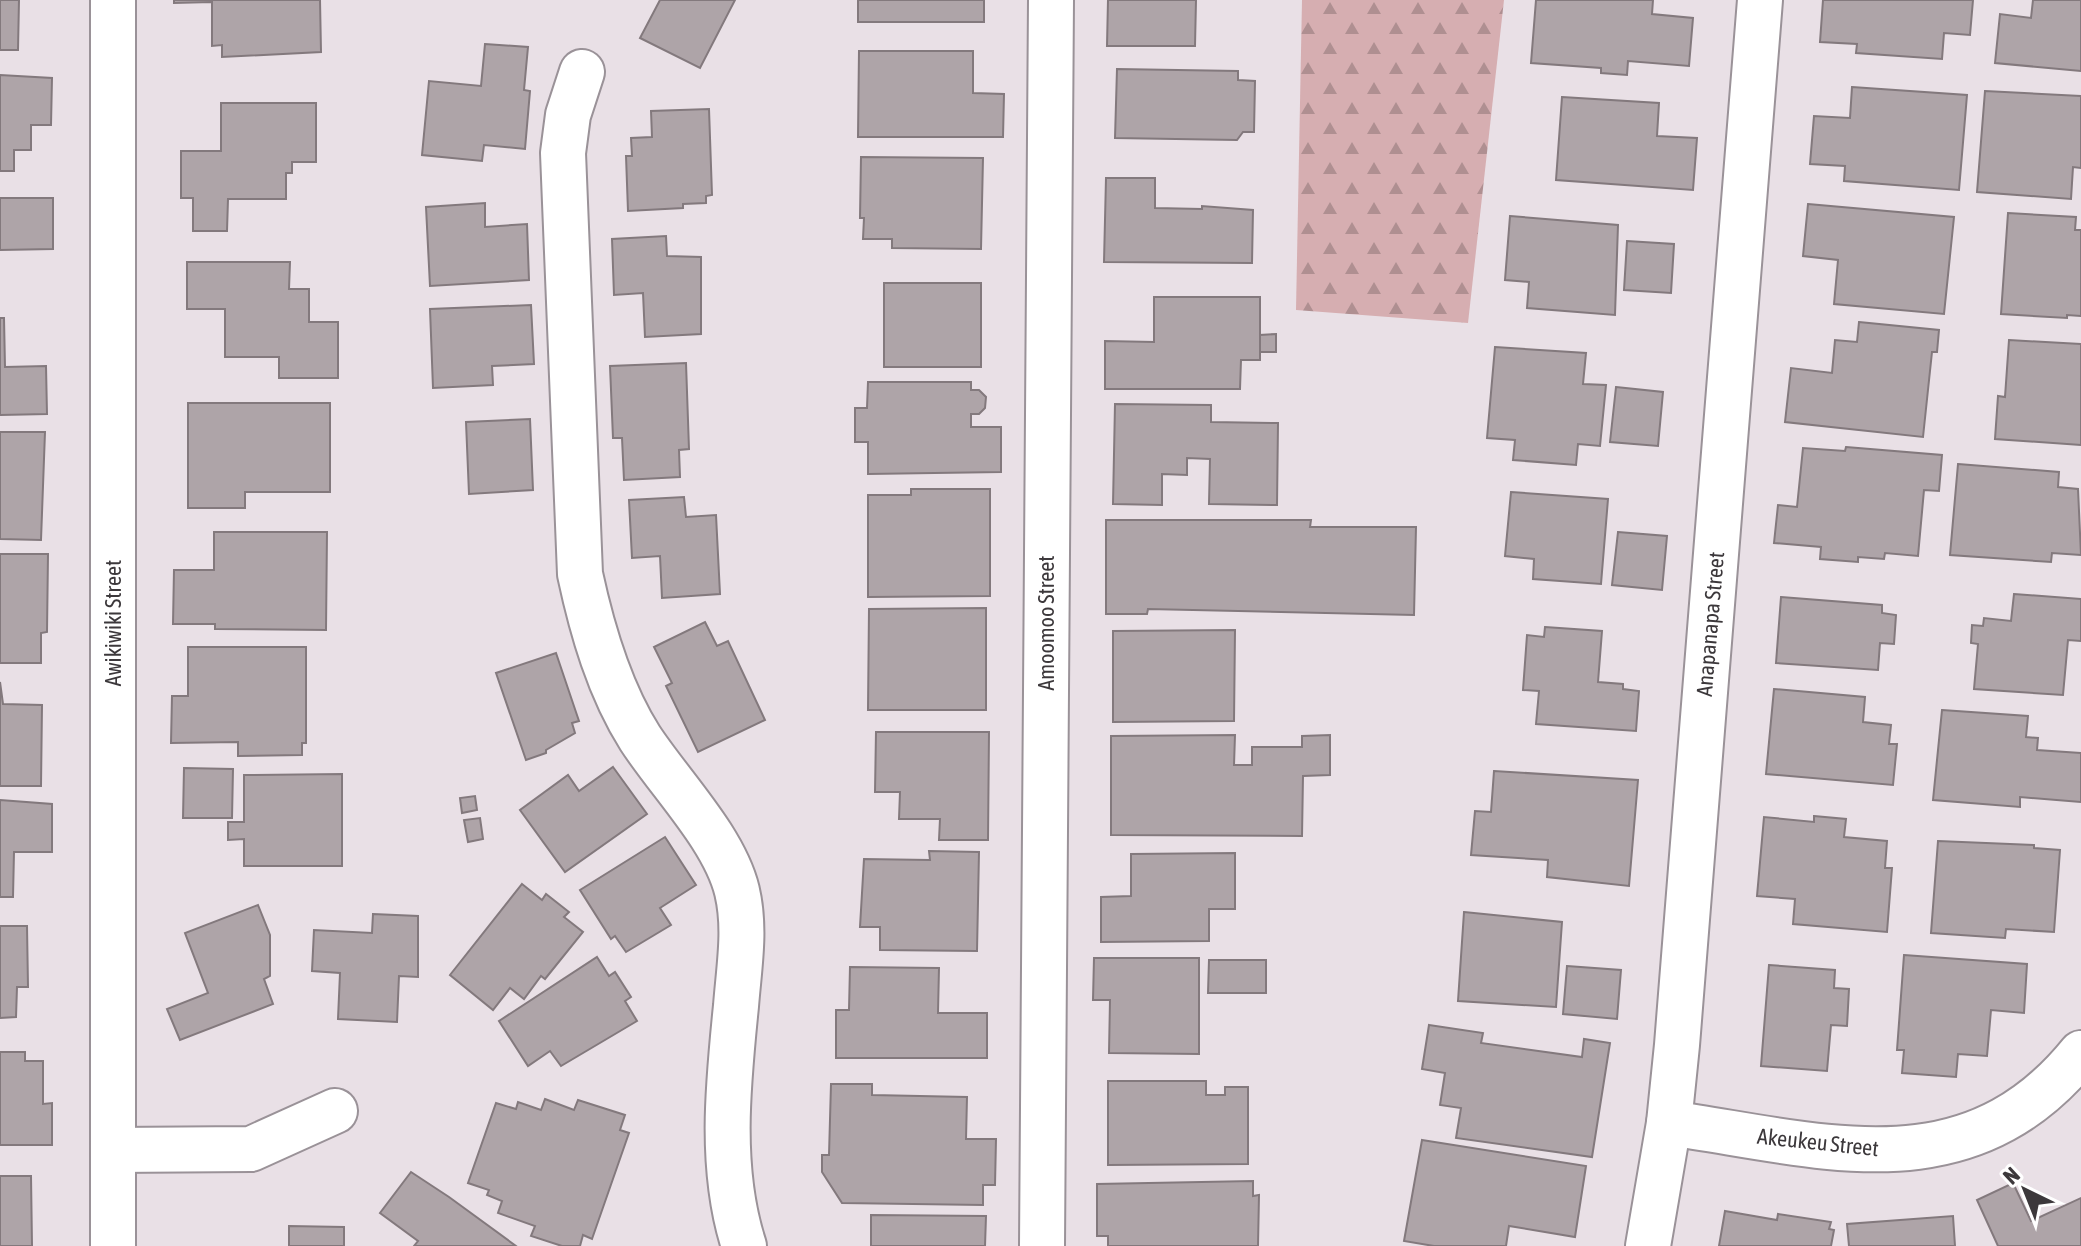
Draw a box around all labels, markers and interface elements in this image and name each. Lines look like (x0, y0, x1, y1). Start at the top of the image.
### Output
street label: Anapanapa Street (1691, 551, 1729, 697)
street label: Amoomoo Street (1033, 555, 1059, 691)
street label: Awikiwiki Street (100, 560, 126, 686)
street label: Akeukeu Street (1756, 1123, 1880, 1161)
north arrow (1985, 1150, 2065, 1230)
text: N (1998, 1161, 2025, 1189)

